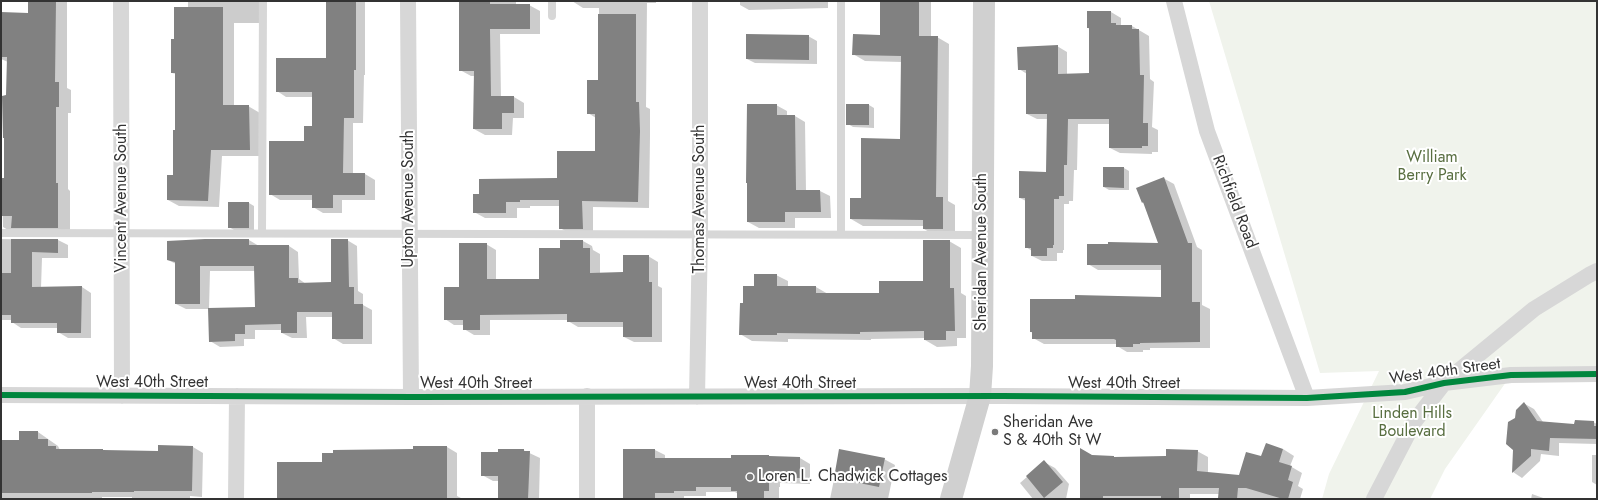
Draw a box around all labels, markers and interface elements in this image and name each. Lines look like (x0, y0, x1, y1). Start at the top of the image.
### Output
street label: Vincent Avenue South (112, 124, 132, 272)
street label: Thomas Avenue South (690, 125, 710, 273)
street label: Upton Avenue South (399, 130, 419, 268)
park label: William Berry Park (1398, 148, 1466, 186)
street label: Richfield Road (1207, 153, 1261, 251)
street label: Sheridan Avenue South (972, 173, 992, 331)
street label: West 40th Street (1388, 355, 1502, 389)
street label: West 40th Street (96, 373, 208, 393)
street label: West 40th Street (420, 374, 532, 394)
street label: West 40th Street (744, 374, 856, 394)
street label: West 40th Street (1068, 374, 1180, 394)
park label: Linden Hills Boulevard (1372, 404, 1452, 442)
place label: Sheridan Ave S & 40th St W (1003, 413, 1101, 451)
marker: Sheridan Ave S & 40th St W (990, 427, 1000, 437)
place label: Loren L. Chadwick Cottages (758, 467, 947, 487)
marker: Loren L. Chadwick Cottages (745, 472, 755, 482)

